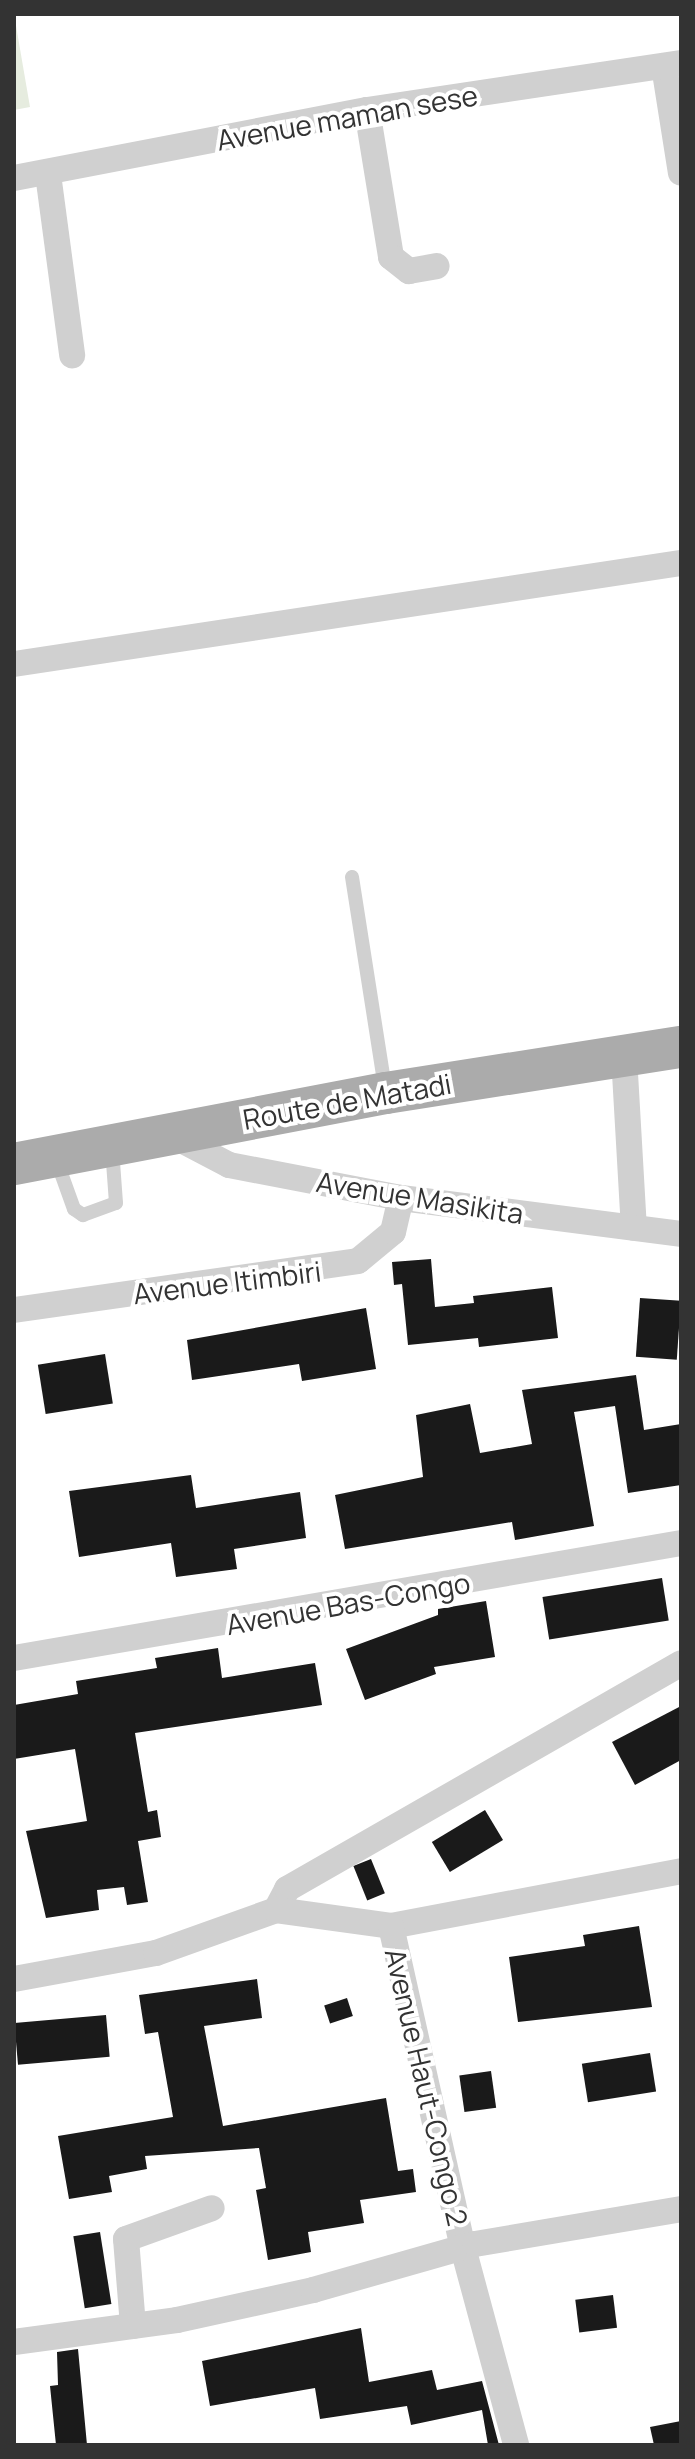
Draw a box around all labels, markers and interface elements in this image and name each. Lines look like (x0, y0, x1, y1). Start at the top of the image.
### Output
street label: Avenue maman sese (214, 77, 480, 157)
street label: Route de Matadi (240, 1066, 454, 1136)
street label: Avenue Masikita (314, 1164, 526, 1230)
street label: Avenue Itimbiri (131, 1254, 323, 1310)
street label: Avenue Bas-Congo (223, 1565, 473, 1641)
street label: Avenue Haut-Congo 2 (379, 1945, 475, 2229)

